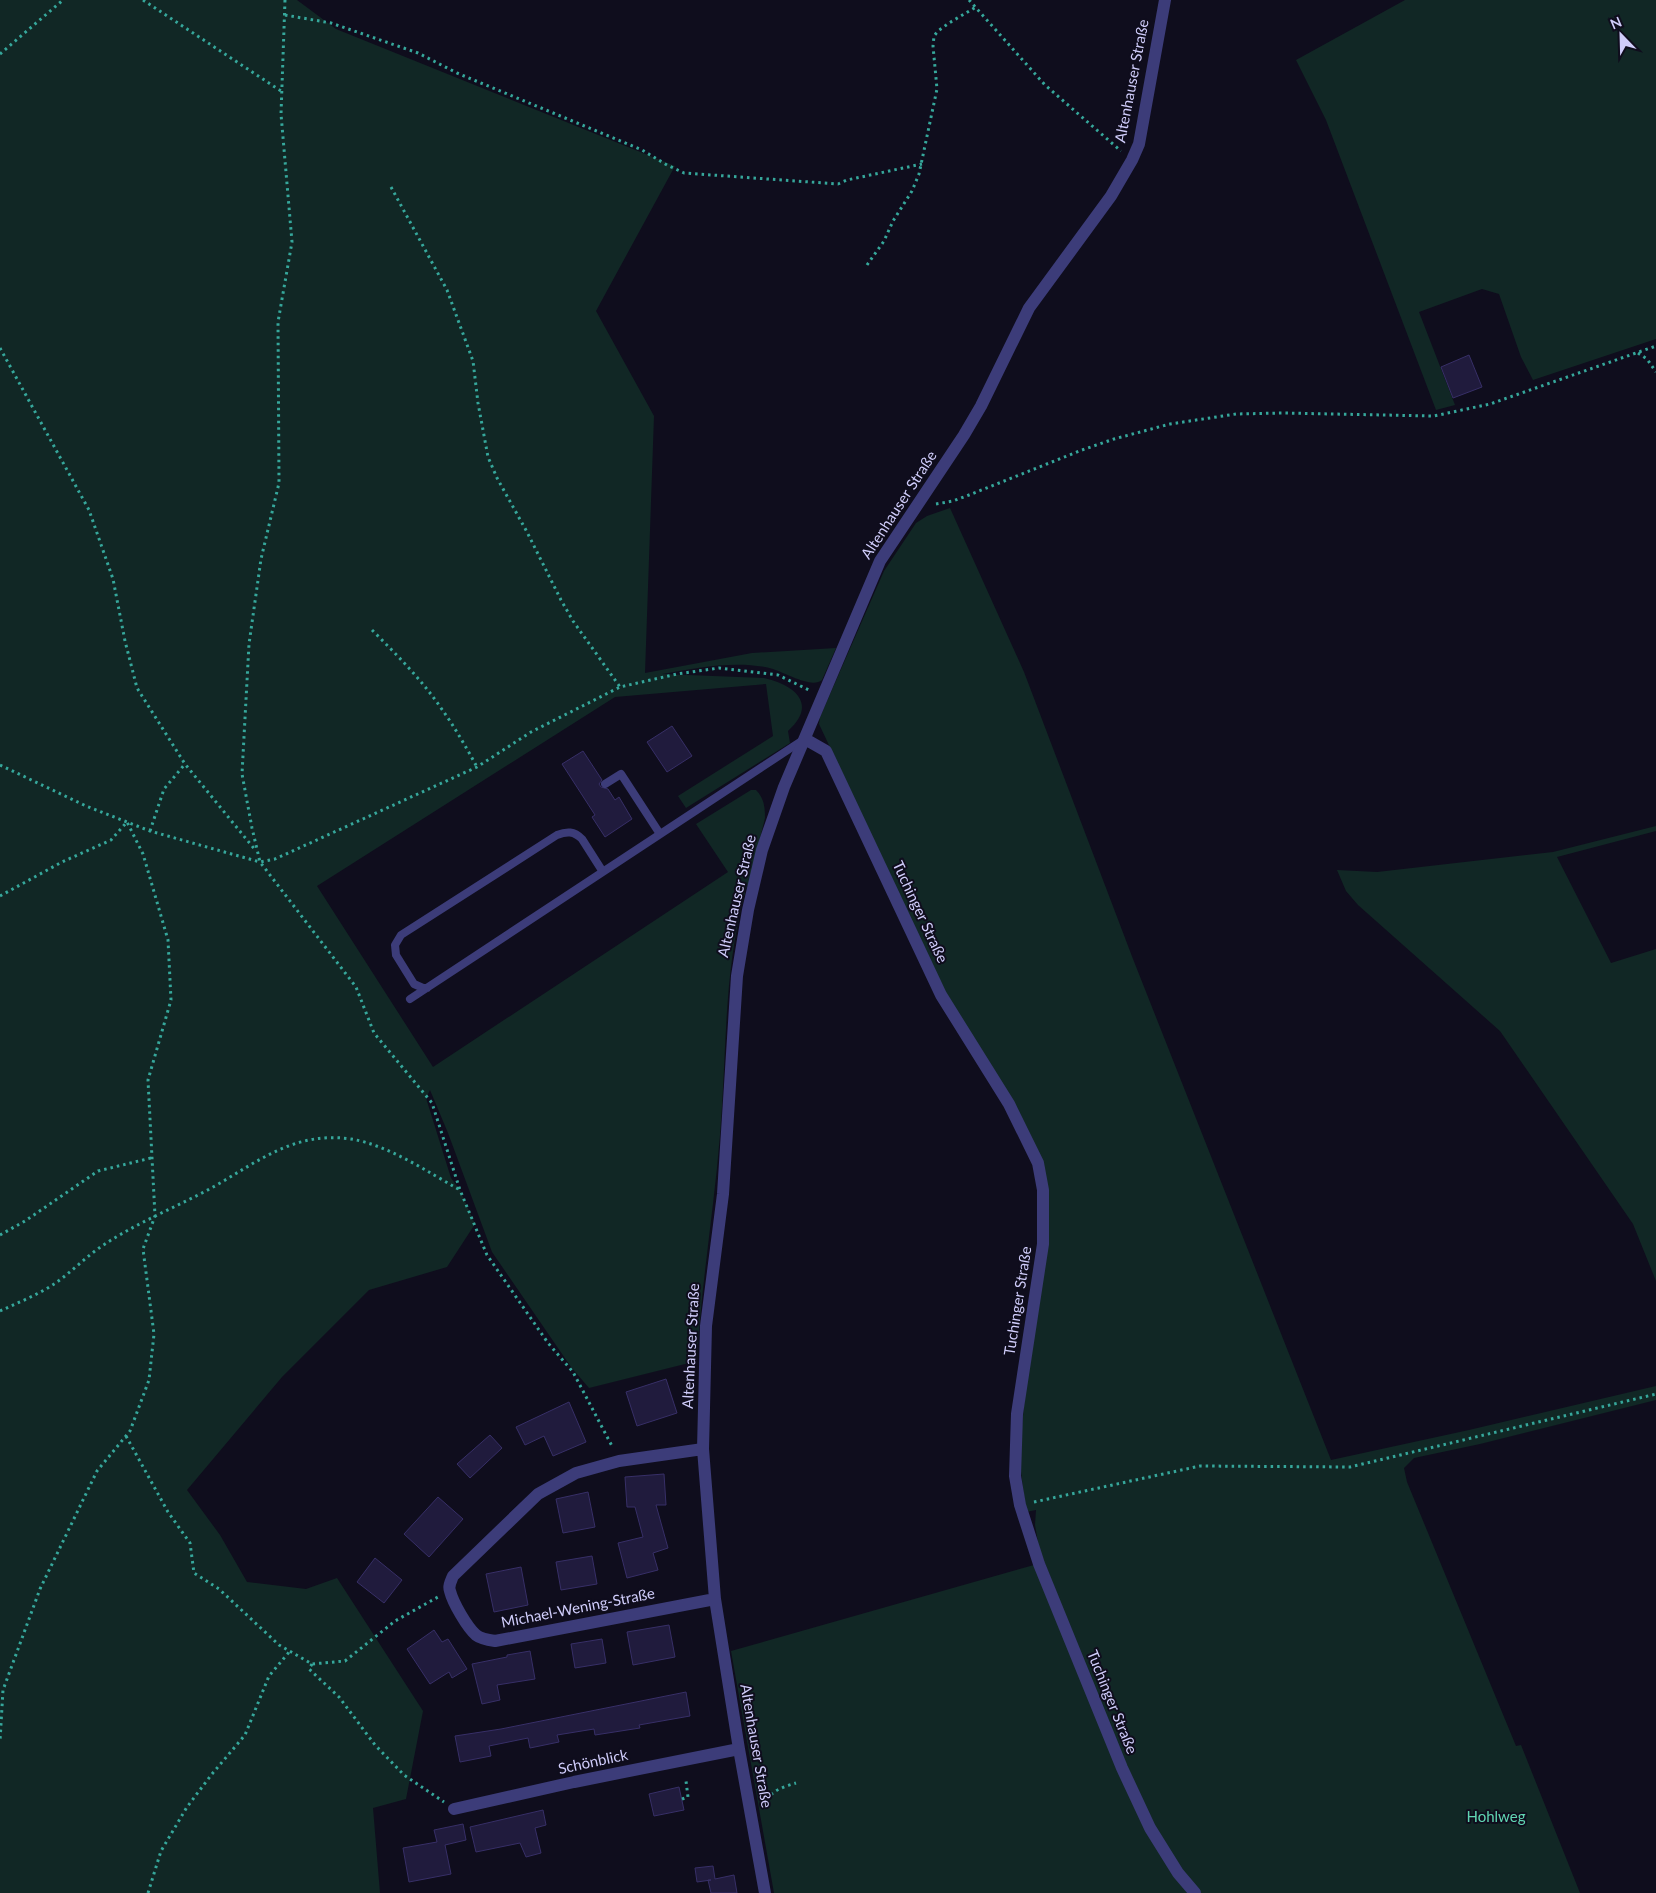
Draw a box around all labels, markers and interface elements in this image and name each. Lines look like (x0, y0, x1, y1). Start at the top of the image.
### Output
north arrow (1596, 10, 1646, 60)
text: N (1607, 13, 1624, 33)
street label: Altenhauser Straße (1110, 17, 1152, 144)
street label: Altenhauser Straße (856, 447, 940, 562)
street label: Altenhauser Straße (713, 833, 759, 959)
street label: Tuchinger Straße (889, 858, 952, 965)
street label: Tuchinger Straße (999, 1245, 1035, 1357)
street label: Altenhauser Straße (678, 1283, 702, 1409)
street label: Michael-Wening-Straße (499, 1583, 656, 1631)
street label: Tuchinger Straße (1084, 1647, 1142, 1756)
street label: Altenhauser Straße (737, 1682, 777, 1809)
street label: Schönblick (556, 1745, 630, 1777)
park label: Hohlweg (1466, 1807, 1526, 1825)

